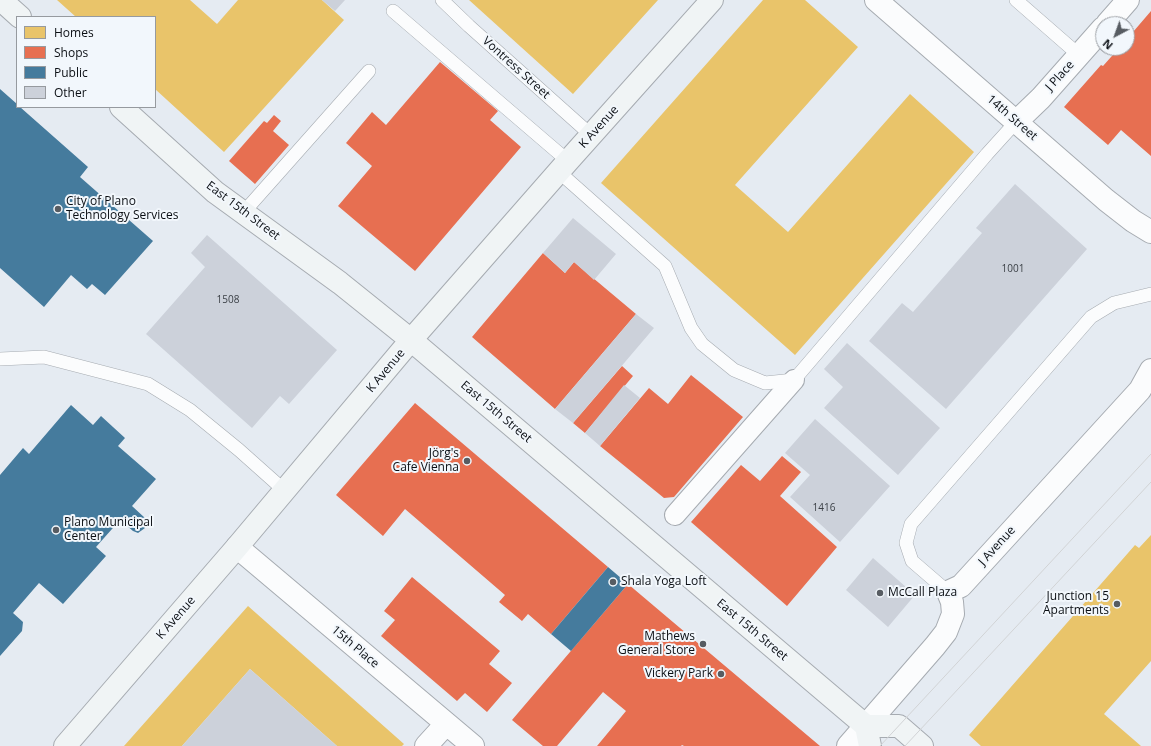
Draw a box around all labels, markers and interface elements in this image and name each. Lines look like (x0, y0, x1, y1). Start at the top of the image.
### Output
legend (16, 16, 156, 108)
north arrow (1095, 16, 1135, 56)
text: Homes (54, 24, 94, 41)
street label: Vontress Street (479, 34, 553, 102)
text: N (1099, 36, 1116, 53)
text: Shops (54, 44, 88, 61)
street label: J Place (1043, 58, 1077, 94)
text: Public (54, 64, 88, 81)
text: Other (54, 84, 87, 101)
street label: 14th Street (984, 92, 1040, 144)
street label: K Avenue (576, 103, 622, 151)
street label: East 15th Street (203, 179, 283, 243)
place label: City of Plano Technology Services (66, 195, 178, 223)
marker: City of Plano Technology Services (53, 204, 63, 214)
house number: 1001 (1002, 263, 1024, 275)
house number: 1508 (217, 294, 239, 306)
street label: K Avenue (364, 346, 408, 396)
street label: East 15th Street (457, 378, 535, 446)
place label: Jörg's Cafe Vienna (393, 447, 459, 475)
marker: Jörg's Cafe Vienna (462, 456, 472, 466)
house number: 1416 (813, 502, 835, 514)
place label: Plano Municipal Center (64, 516, 153, 544)
street label: J Avenue (976, 523, 1018, 569)
marker: Plano Municipal Center (51, 525, 61, 535)
place label: Shala Yoga Loft (621, 575, 706, 589)
marker: Shala Yoga Loft (608, 577, 618, 587)
place label: McCall Plaza (888, 586, 957, 600)
marker: McCall Plaza (875, 588, 885, 598)
place label: Junction 15 Apartments (1043, 590, 1109, 618)
street label: K Avenue (153, 594, 199, 642)
street label: East 15th Street (713, 596, 791, 664)
marker: Junction 15 Apartments (1112, 599, 1122, 609)
street label: 15th Place (328, 623, 382, 671)
place label: Mathews General Store (618, 630, 695, 658)
marker: Mathews General Store (698, 639, 708, 649)
place label: Vickery Park (645, 667, 713, 681)
marker: Vickery Park (716, 669, 726, 679)

